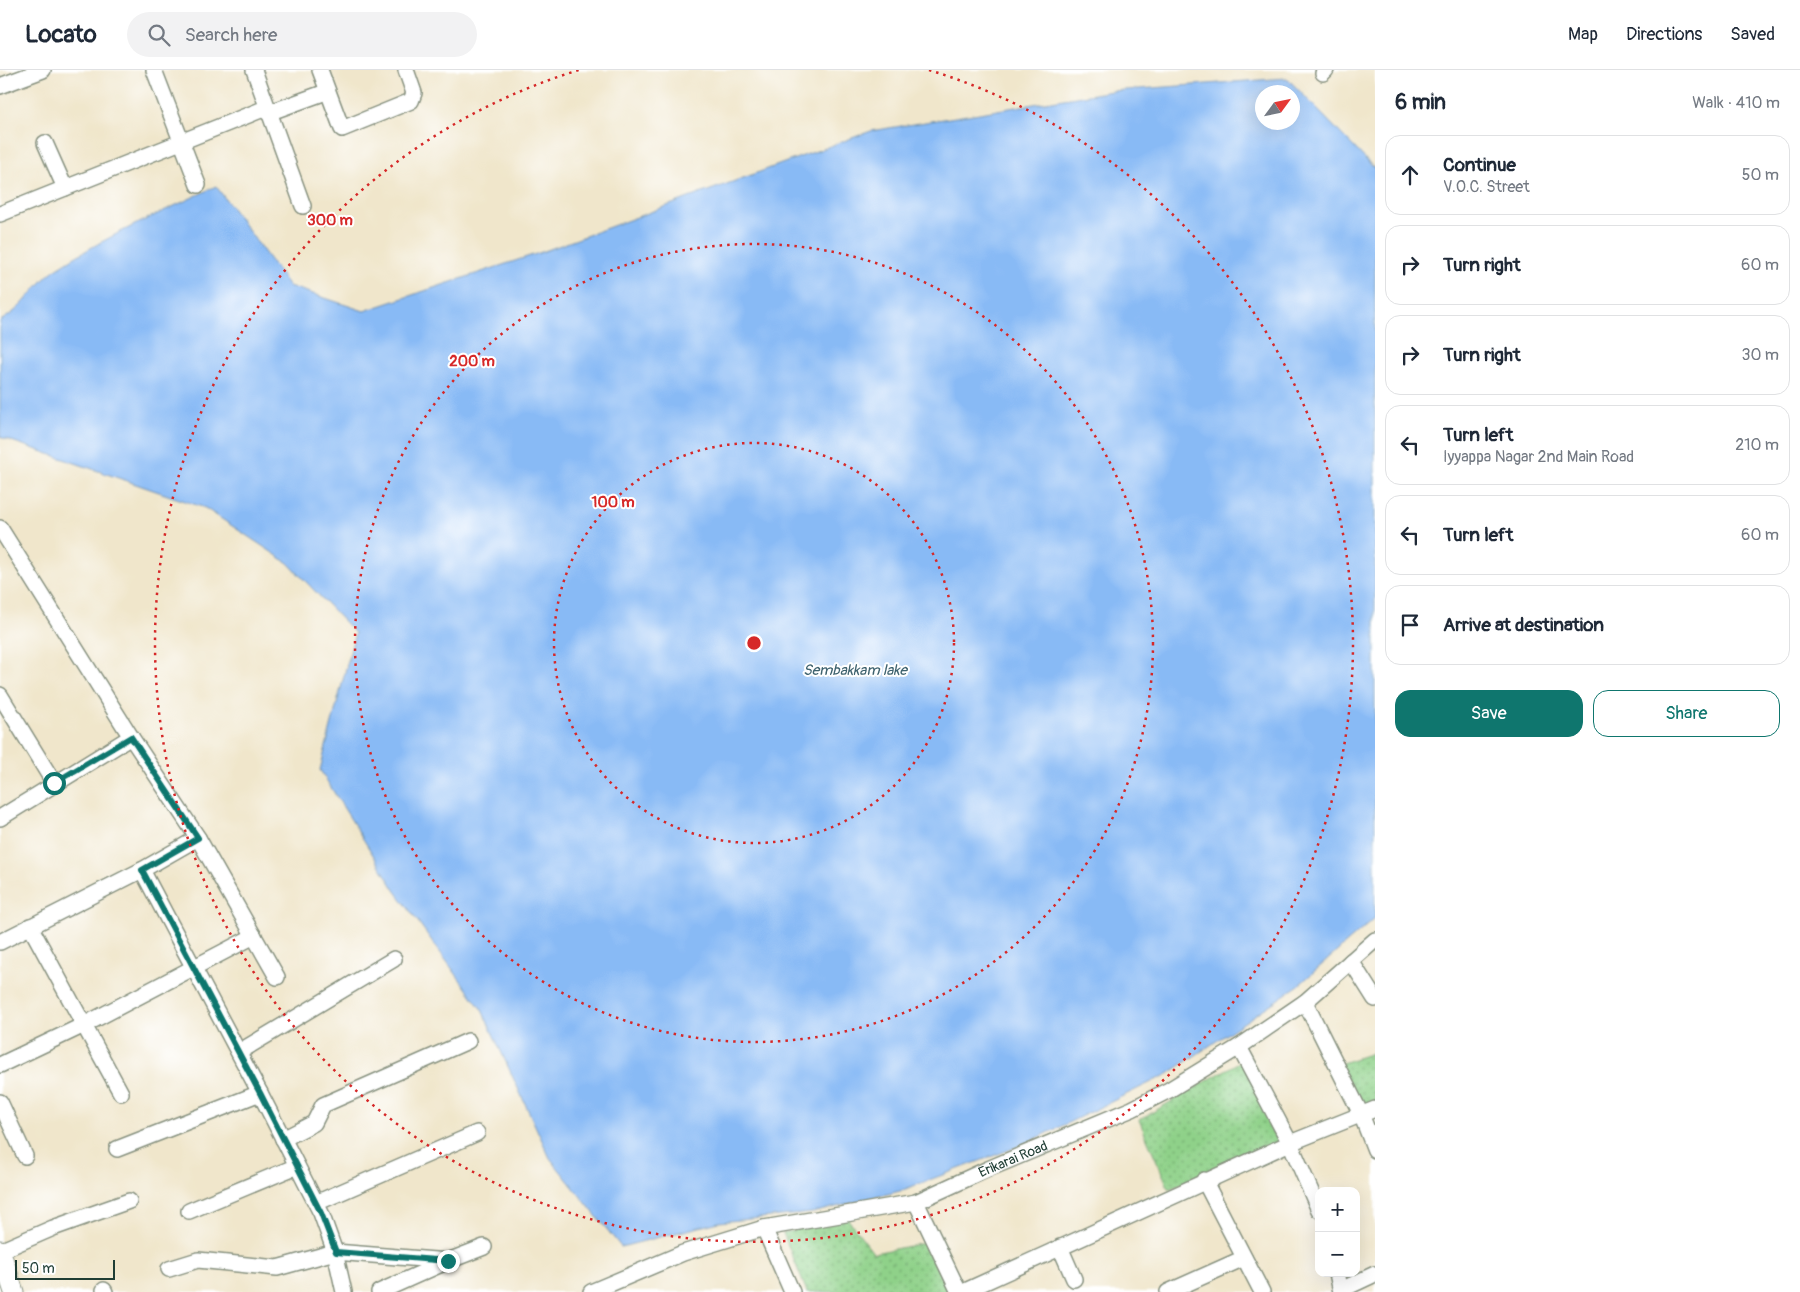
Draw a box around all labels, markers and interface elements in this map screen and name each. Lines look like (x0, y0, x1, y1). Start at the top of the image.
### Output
search box (127, 12, 477, 57)
text: Locato (25, 20, 97, 49)
icon: search (145, 21, 173, 49)
text: Search here (185, 23, 277, 47)
text: Map (1568, 23, 1598, 46)
text: Directions (1626, 23, 1702, 46)
text: Saved (1730, 23, 1775, 46)
north arrow (1255, 85, 1300, 130)
text: 6 min (1395, 89, 1446, 116)
text: Walk · 410 m (1692, 93, 1780, 113)
text: Continue (1443, 153, 1516, 177)
icon: ahead (1396, 161, 1424, 189)
text: 50 m (1742, 165, 1779, 185)
text: V.O.C. Street (1443, 177, 1530, 197)
text: 300 m (307, 211, 353, 230)
icon: right (1396, 251, 1424, 279)
text: Turn right (1443, 253, 1521, 277)
text: 60 m (1741, 255, 1779, 275)
icon: right (1396, 341, 1424, 369)
text: Turn right (1443, 343, 1521, 367)
text: 30 m (1741, 345, 1779, 365)
text: 200 m (449, 352, 495, 371)
text: Turn left (1443, 423, 1513, 447)
icon: left (1396, 431, 1424, 459)
text: 210 m (1735, 435, 1779, 455)
text: Iyyappa Nagar 2nd Main Road (1443, 447, 1634, 467)
text: 100 m (592, 493, 634, 512)
icon: left (1396, 521, 1424, 549)
text: Turn left (1443, 523, 1513, 547)
text: 60 m (1741, 525, 1779, 545)
icon: arrive (1396, 611, 1424, 639)
text: Arrive at destination (1443, 613, 1604, 637)
centre of rings (745, 634, 763, 652)
water label: Sembakkam lake (803, 661, 909, 680)
button: Save (1395, 690, 1583, 737)
button: Share (1593, 690, 1780, 737)
route start (43, 772, 66, 795)
street label: Erikarai Road (976, 1137, 1050, 1181)
map controls (1315, 1187, 1360, 1277)
button: + (1315, 1187, 1360, 1232)
button: − (1315, 1232, 1360, 1277)
route end (437, 1250, 460, 1273)
scale bar (15, 1257, 115, 1280)
text: 50 m (22, 1260, 55, 1277)

